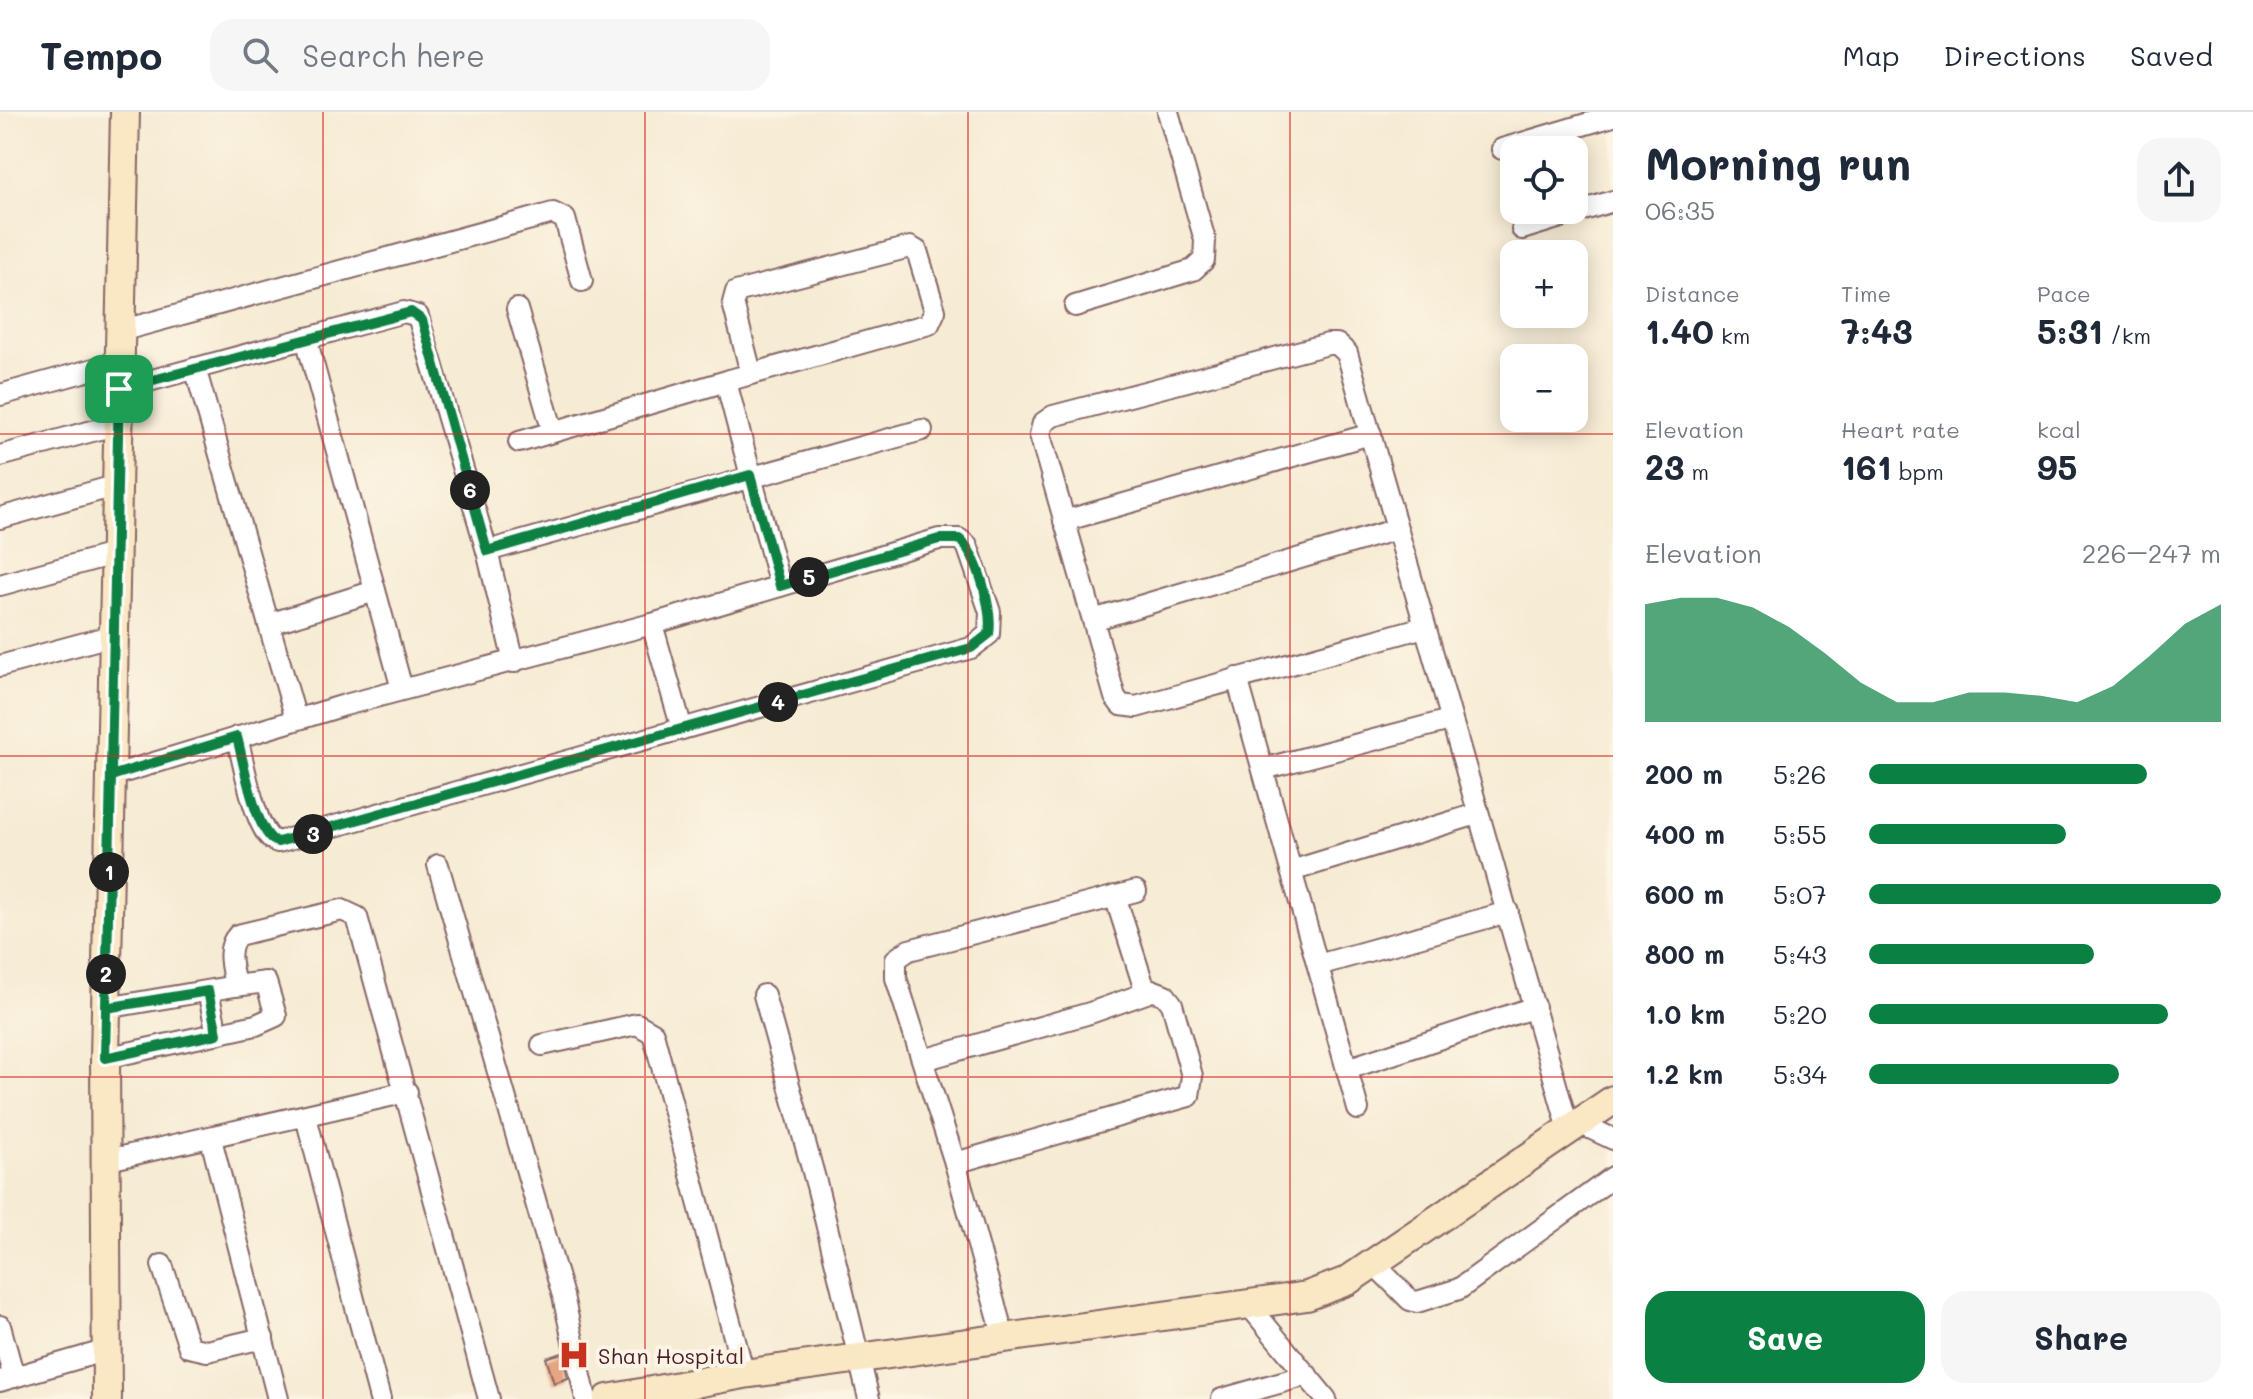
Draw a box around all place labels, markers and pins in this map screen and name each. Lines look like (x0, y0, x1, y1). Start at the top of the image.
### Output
pin (85, 355, 153, 423)
pin: 6 (450, 470, 490, 510)
pin: 5 (789, 557, 829, 597)
pin: 4 (758, 682, 798, 722)
pin: 3 (293, 814, 333, 854)
pin: 1 (89, 852, 129, 892)
pin: 2 (86, 954, 126, 994)
hospital icon: Shan Hospital (557, 1338, 591, 1372)
place label: Shan Hospital (598, 1341, 744, 1370)

